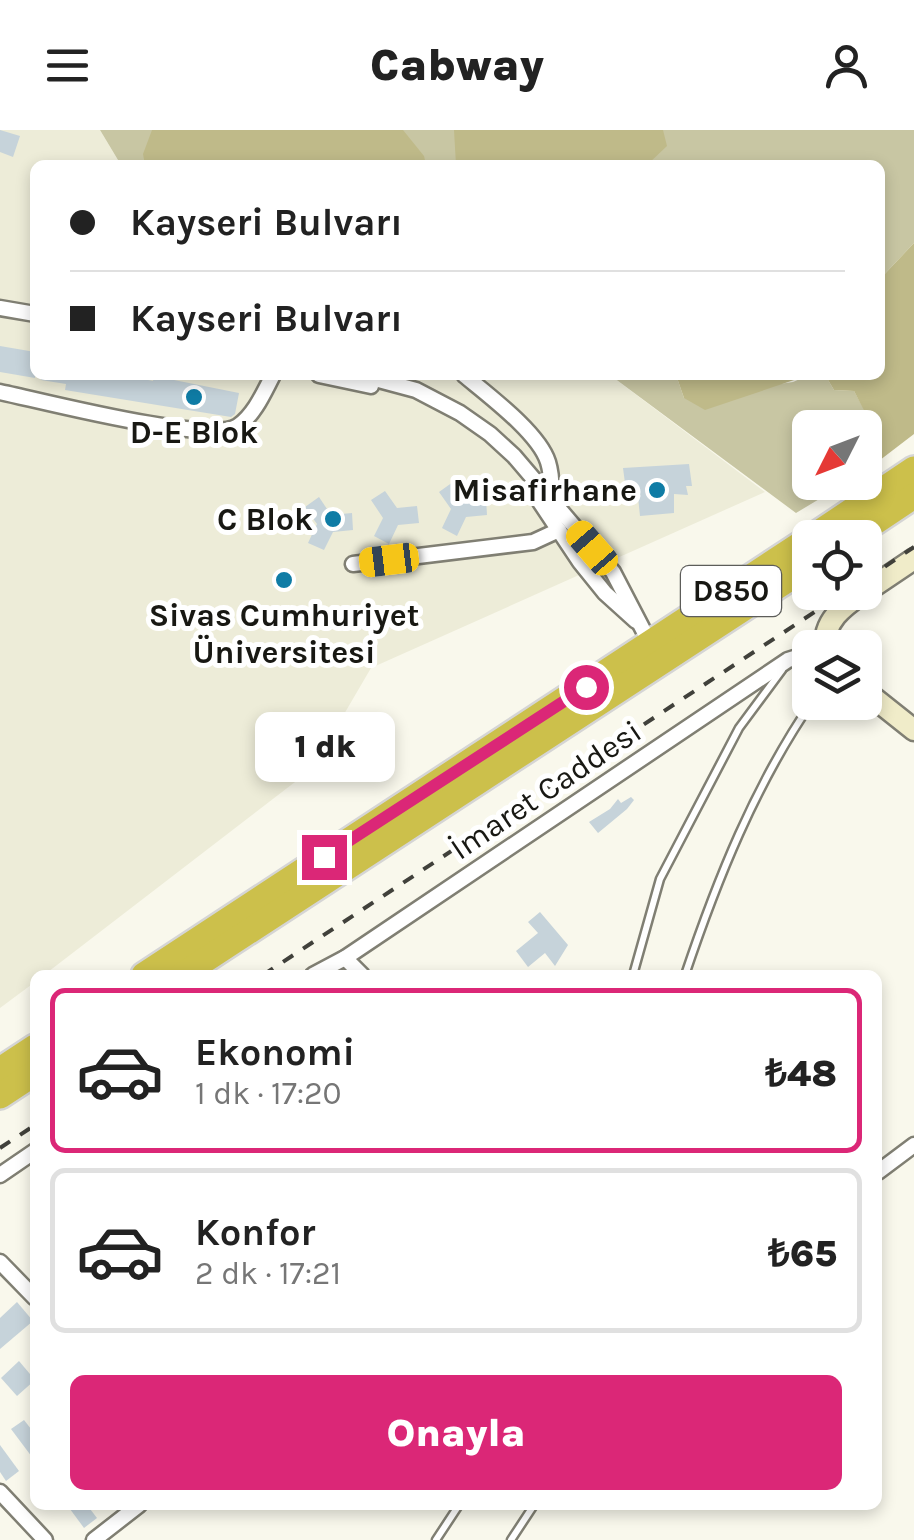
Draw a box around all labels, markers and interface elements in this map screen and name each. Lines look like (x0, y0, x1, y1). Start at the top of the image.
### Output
icon: menu (40, 38, 95, 93)
icon: person (819, 38, 874, 93)
text: Cabway (370, 39, 544, 91)
text: Kayseri Bulvarı (130, 200, 403, 245)
text: Kayseri Bulvarı (130, 296, 403, 341)
marker: D-E Blok (183, 386, 205, 408)
north arrow (792, 410, 882, 500)
map controls (792, 410, 882, 720)
place label: D-E Blok (130, 414, 258, 451)
place label: Misafirhane (453, 472, 637, 509)
marker: Misafirhane (646, 479, 668, 501)
place label: C Blok (217, 501, 313, 538)
marker: C Blok (322, 508, 344, 530)
car (561, 516, 623, 580)
button: locate (792, 520, 882, 610)
car (357, 541, 421, 579)
road number: D850 (681, 566, 781, 616)
marker: Sivas Cumhuriyet Üniversitesi (273, 569, 295, 591)
place label: Sivas Cumhuriyet Üniversitesi (149, 597, 419, 671)
button: layers (792, 630, 882, 720)
route start (564, 665, 609, 710)
callout: 1 dk (254, 712, 394, 782)
street label: İmaret Caddesi (444, 713, 648, 867)
text: 1 dk (294, 728, 356, 765)
route end (302, 835, 347, 880)
icon: car (75, 1026, 165, 1116)
text: Ekonomi (195, 1030, 355, 1075)
text: ₺48 (765, 1051, 837, 1096)
text: 1 dk · 17:20 (195, 1075, 342, 1112)
icon: car (75, 1206, 165, 1296)
text: Konfor (195, 1210, 315, 1255)
text: ₺65 (768, 1231, 837, 1276)
text: 2 dk · 17:21 (195, 1255, 341, 1292)
button: Onayla (70, 1375, 842, 1490)

